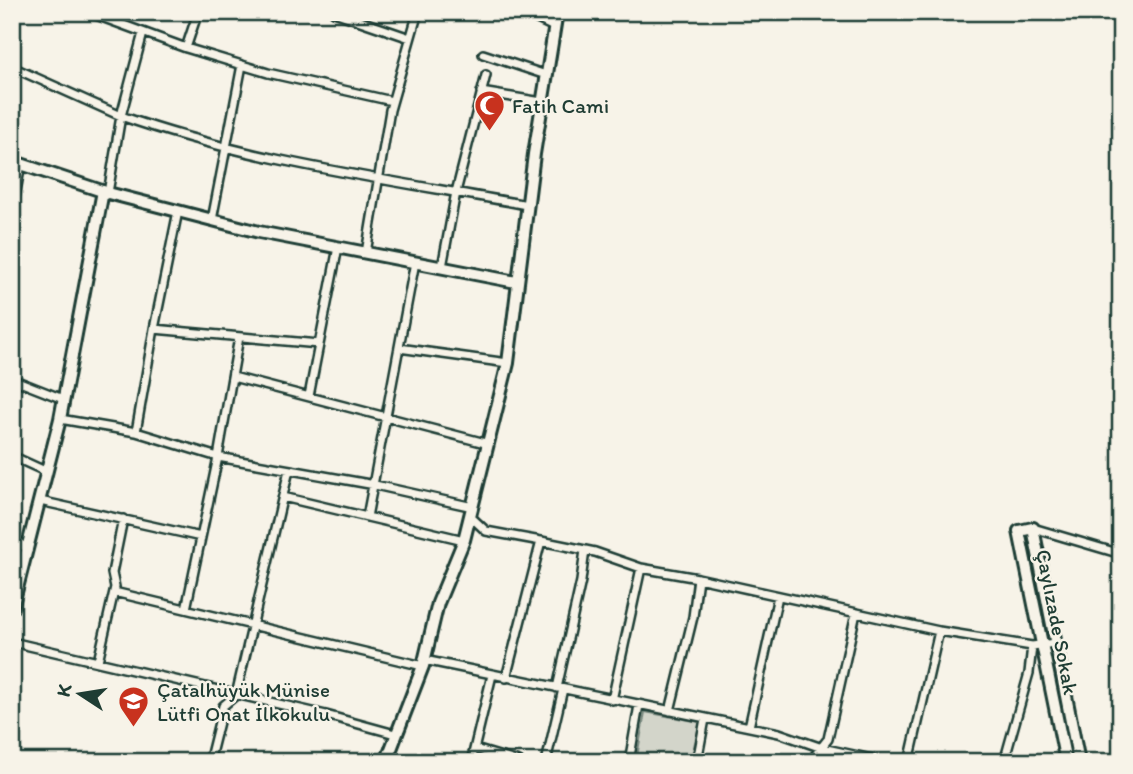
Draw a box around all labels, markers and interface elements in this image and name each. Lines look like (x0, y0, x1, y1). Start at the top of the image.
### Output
mosque icon: Fatih Cami (472, 89, 506, 133)
place label: Fatih Cami (512, 93, 609, 118)
street label: Çaylızade Sokak (1031, 547, 1084, 697)
north arrow (46, 658, 116, 728)
place label: Çatalhüyük Münise Lütfi Onat İlkokulu (157, 677, 331, 726)
text: K (51, 681, 77, 699)
school or university icon: Çatalhüyük Münise Lütfi Onat İlkokulu (117, 685, 151, 729)

